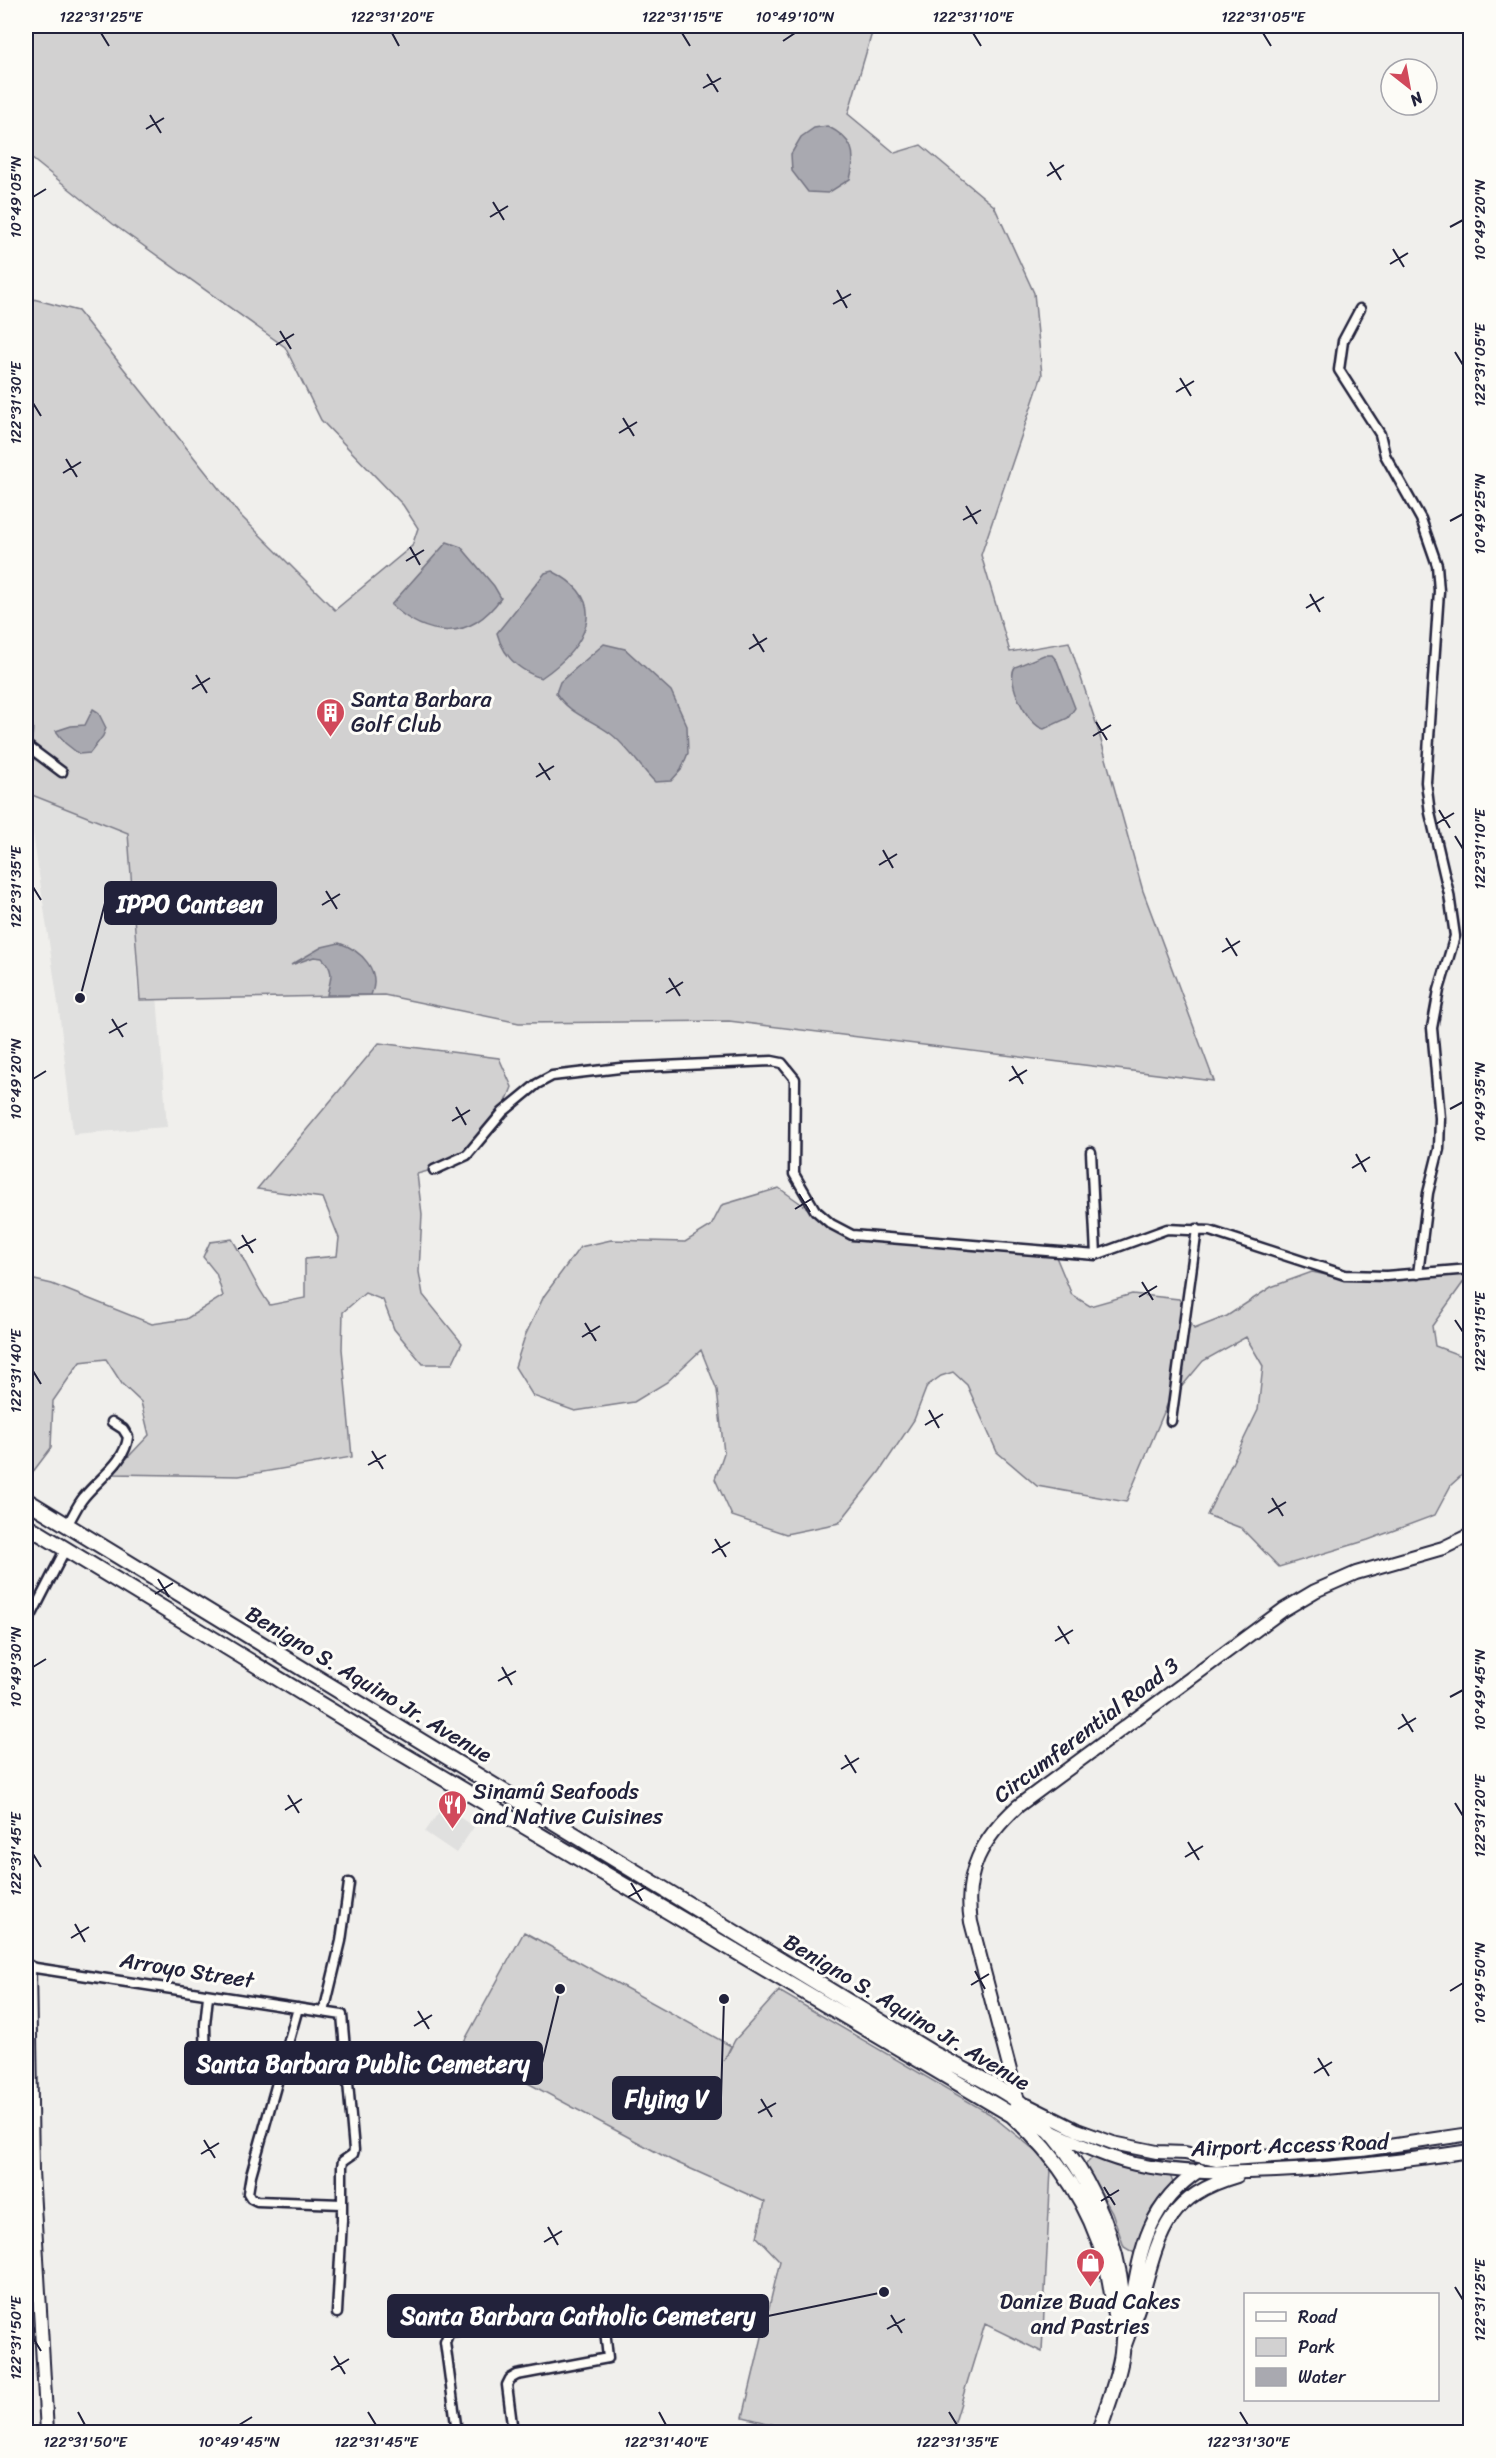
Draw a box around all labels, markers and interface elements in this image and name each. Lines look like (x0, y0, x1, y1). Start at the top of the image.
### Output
text: 122°31'25"E (60, 4, 144, 30)
text: 122°31'20"E (350, 4, 435, 30)
text: 122°31'15"E (642, 4, 724, 30)
text: 10°49'10"N (755, 4, 835, 30)
text: 122°31'10"E (933, 4, 1015, 30)
text: 122°31'05"E (1221, 4, 1306, 30)
north arrow (1379, 57, 1439, 117)
text: N (1403, 84, 1430, 115)
text: 10°49'05"N (3, 156, 29, 238)
text: 10°49'20"N (1467, 179, 1493, 261)
text: 122°31'05"E (1467, 322, 1493, 407)
text: 122°31'30"E (3, 360, 29, 444)
text: 10°49'25"N (1467, 473, 1493, 554)
place label: Santa Barbara Golf Club (351, 680, 492, 744)
building icon: Santa Barbara Golf Club (314, 696, 346, 738)
text: 122°31'10"E (1467, 807, 1493, 889)
text: 122°31'35"E (3, 844, 29, 928)
callout: IPPO Canteen (105, 882, 276, 924)
text: IPPO Canteen (115, 883, 263, 925)
text: 10°49'20"N (3, 1038, 29, 1120)
text: 10°49'35"N (1467, 1061, 1493, 1142)
text: 122°31'15"E (1467, 1290, 1493, 1372)
text: 122°31'40"E (3, 1327, 29, 1413)
street label: Benigno S. Aquino Jr. Avenue (238, 1595, 500, 1774)
text: 10°49'30"N (3, 1626, 29, 1707)
street label: Circumferential Road 3 (984, 1647, 1188, 1813)
text: 10°49'45"N (1467, 1649, 1493, 1731)
place label: Sinamû Seafoods and Native Cuisines (473, 1772, 664, 1836)
text: 122°31'20"E (1467, 1773, 1493, 1858)
restaurant icon: Sinamû Seafoods and Native Cuisines (436, 1788, 468, 1830)
text: 122°31'45"E (3, 1811, 29, 1896)
street label: Benigno S. Aquino Jr. Avenue (776, 1923, 1038, 2102)
street label: Arroyo Street (116, 1940, 258, 2000)
text: 10°49'50"N (1467, 1942, 1493, 2024)
callout: Santa Barbara Public Cemetery (185, 2042, 542, 2084)
text: Santa Barbara Public Cemetery (195, 2043, 531, 2085)
callout: Flying V (613, 2077, 721, 2119)
text: Flying V (624, 2078, 710, 2120)
street label: Airport Access Road (1190, 2122, 1391, 2168)
shop icon: Danize Buad Cakes and Pastries (1074, 2246, 1106, 2288)
text: 122°31'25"E (1467, 2257, 1493, 2341)
place label: Danize Buad Cakes and Pastries (1000, 2282, 1181, 2346)
legend (1244, 2293, 1439, 2401)
text: 122°31'50"E (3, 2295, 29, 2380)
callout: Santa Barbara Catholic Cemetery (388, 2295, 768, 2337)
text: Santa Barbara Catholic Cemetery (399, 2295, 756, 2337)
text: Road (1298, 2301, 1338, 2333)
text: Park (1298, 2331, 1335, 2363)
text: Water (1298, 2361, 1347, 2393)
text: 122°31'50"E (43, 2429, 128, 2455)
text: 10°49'45"N (198, 2429, 280, 2455)
text: 122°31'45"E (334, 2429, 419, 2455)
text: 122°31'40"E (624, 2429, 710, 2455)
text: 122°31'35"E (916, 2429, 1000, 2455)
text: 122°31'30"E (1207, 2429, 1291, 2455)

